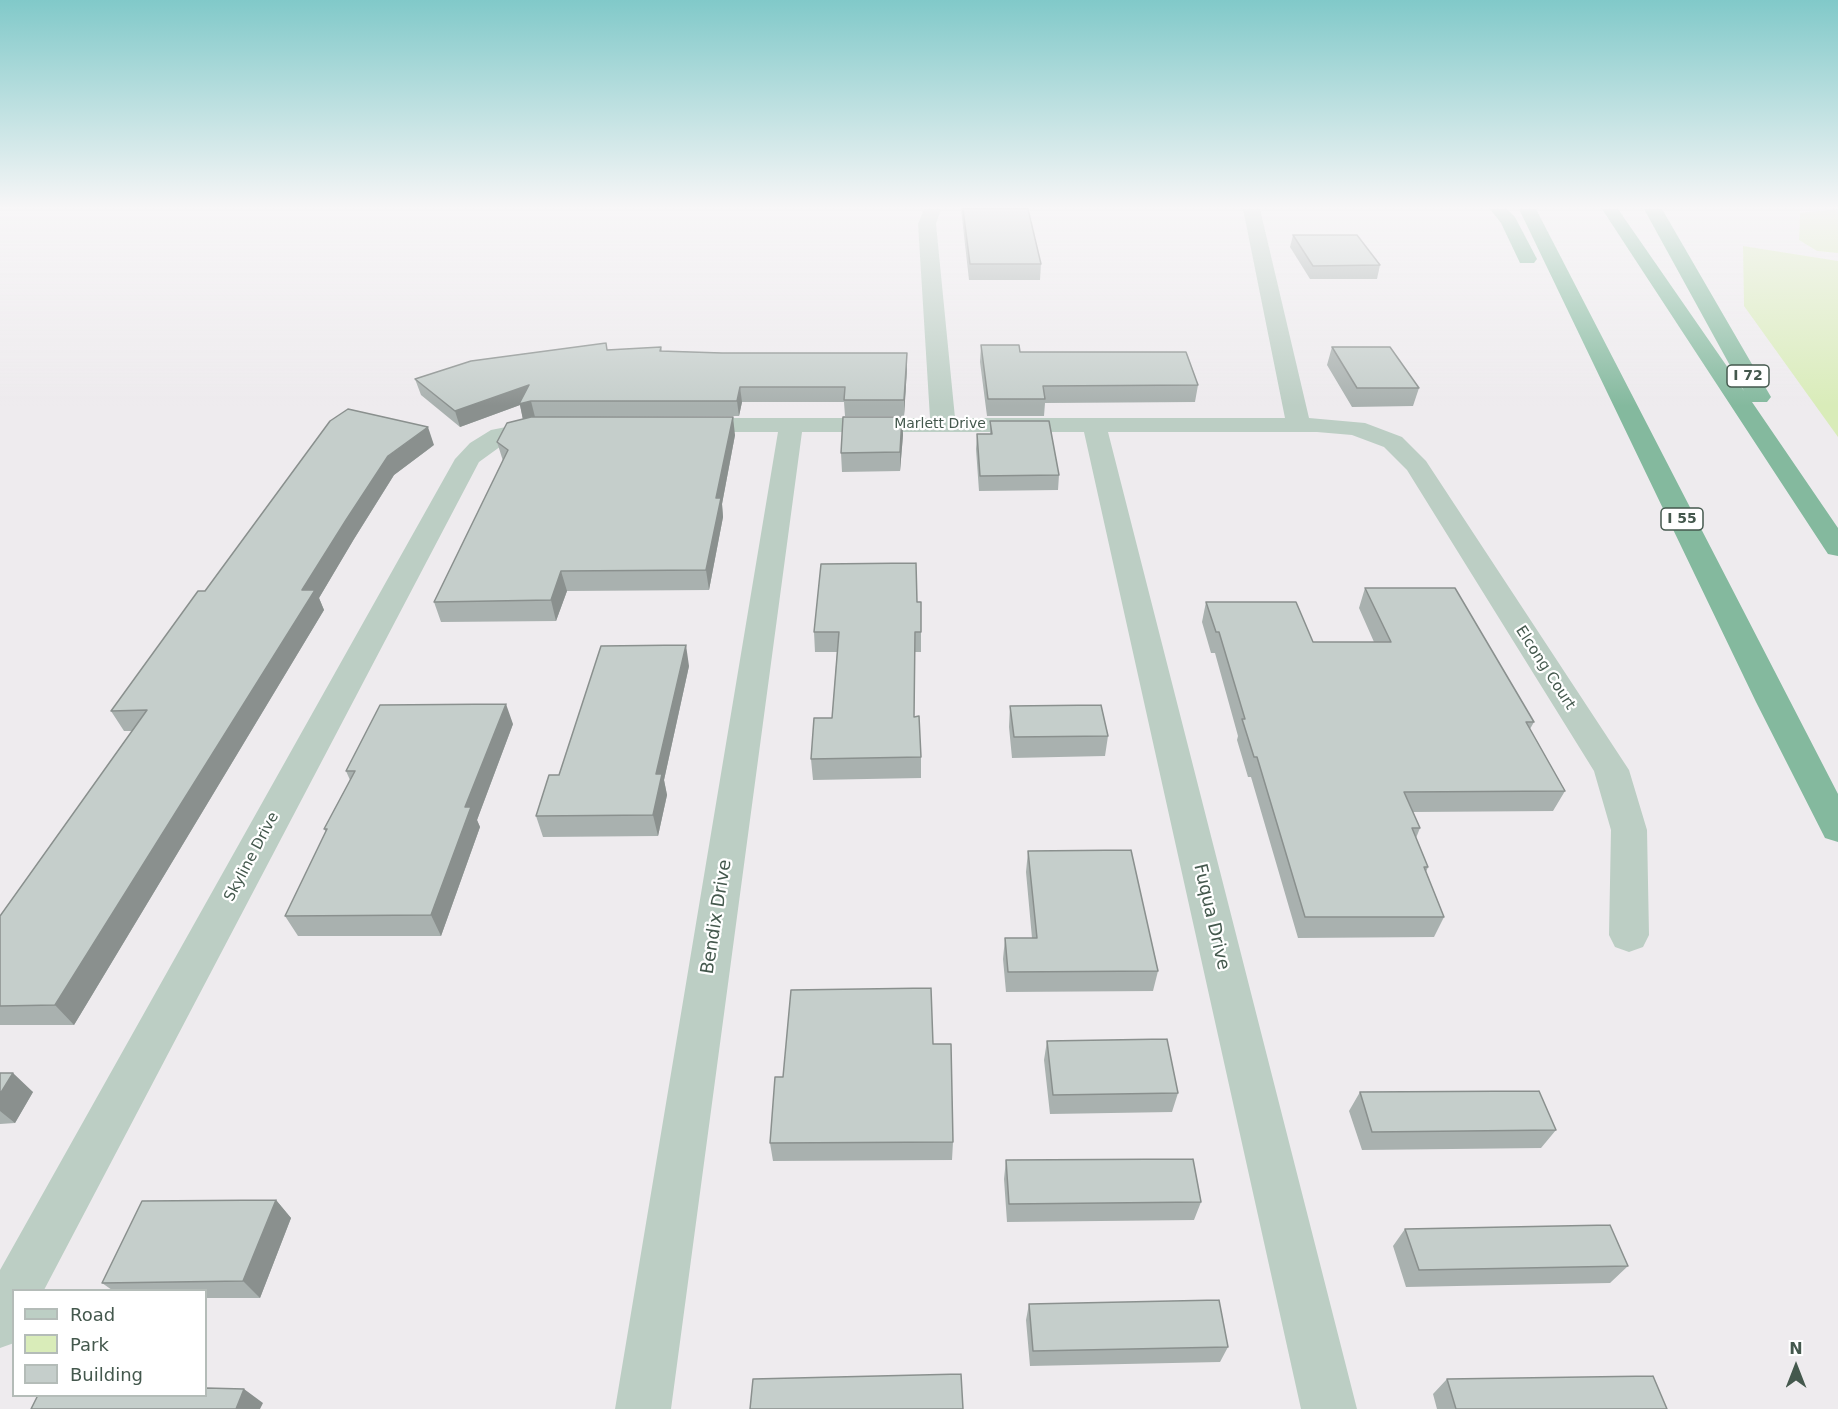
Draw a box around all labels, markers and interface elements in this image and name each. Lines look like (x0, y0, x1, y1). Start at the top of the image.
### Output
road number: I 72 (1727, 365, 1769, 387)
street label: Marlett Drive (894, 416, 986, 432)
road number: I 55 (1661, 508, 1703, 530)
street label: Elcong Court (1511, 623, 1579, 713)
street label: Skyline Drive (221, 809, 283, 905)
street label: Bendix Drive (697, 858, 737, 976)
street label: Fuqua Drive (1188, 862, 1234, 972)
legend (12, 1289, 207, 1397)
text: Road (70, 1304, 115, 1325)
text: Park (70, 1334, 109, 1355)
north arrow (1766, 1337, 1826, 1397)
text: N (1789, 1339, 1803, 1358)
text: Building (70, 1364, 143, 1385)

